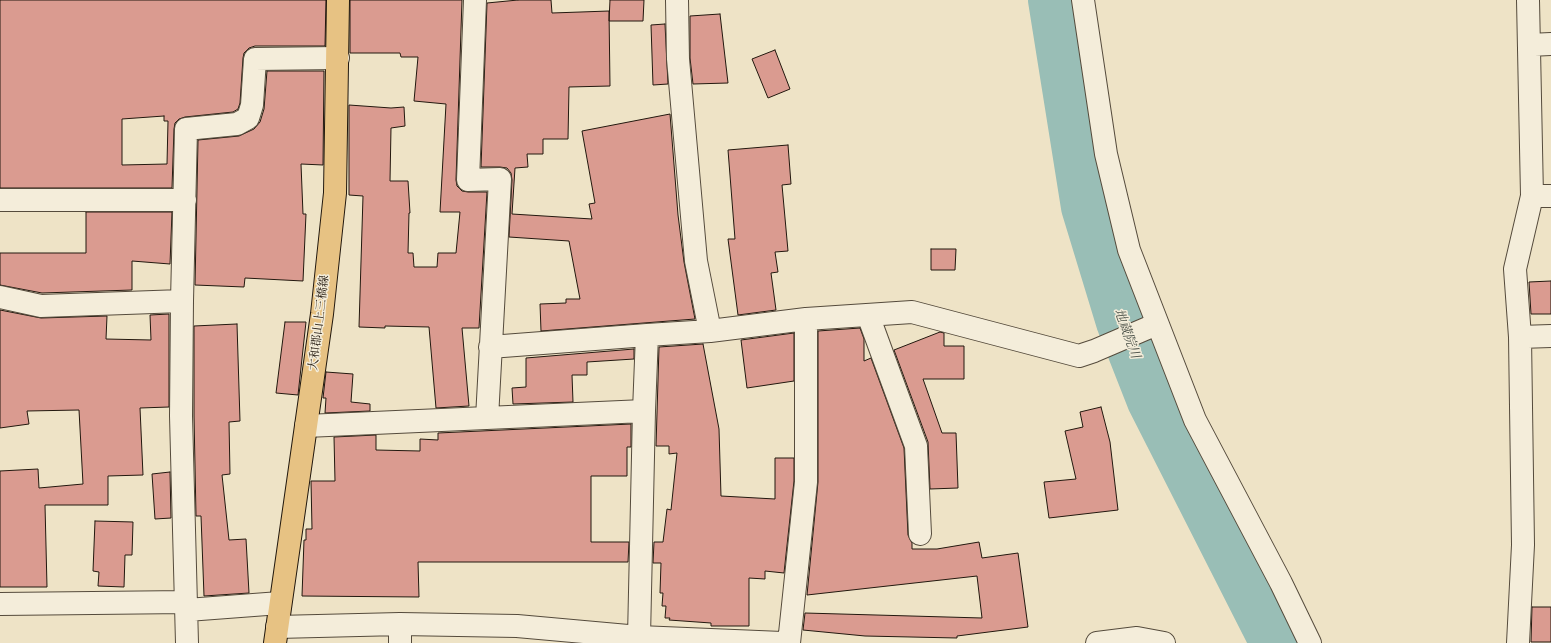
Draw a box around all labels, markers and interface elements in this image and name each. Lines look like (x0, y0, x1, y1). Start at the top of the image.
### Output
street label: 大和郡山上三橋線 (307, 274, 333, 372)
water label: 地蔵院川 (1110, 307, 1142, 361)

